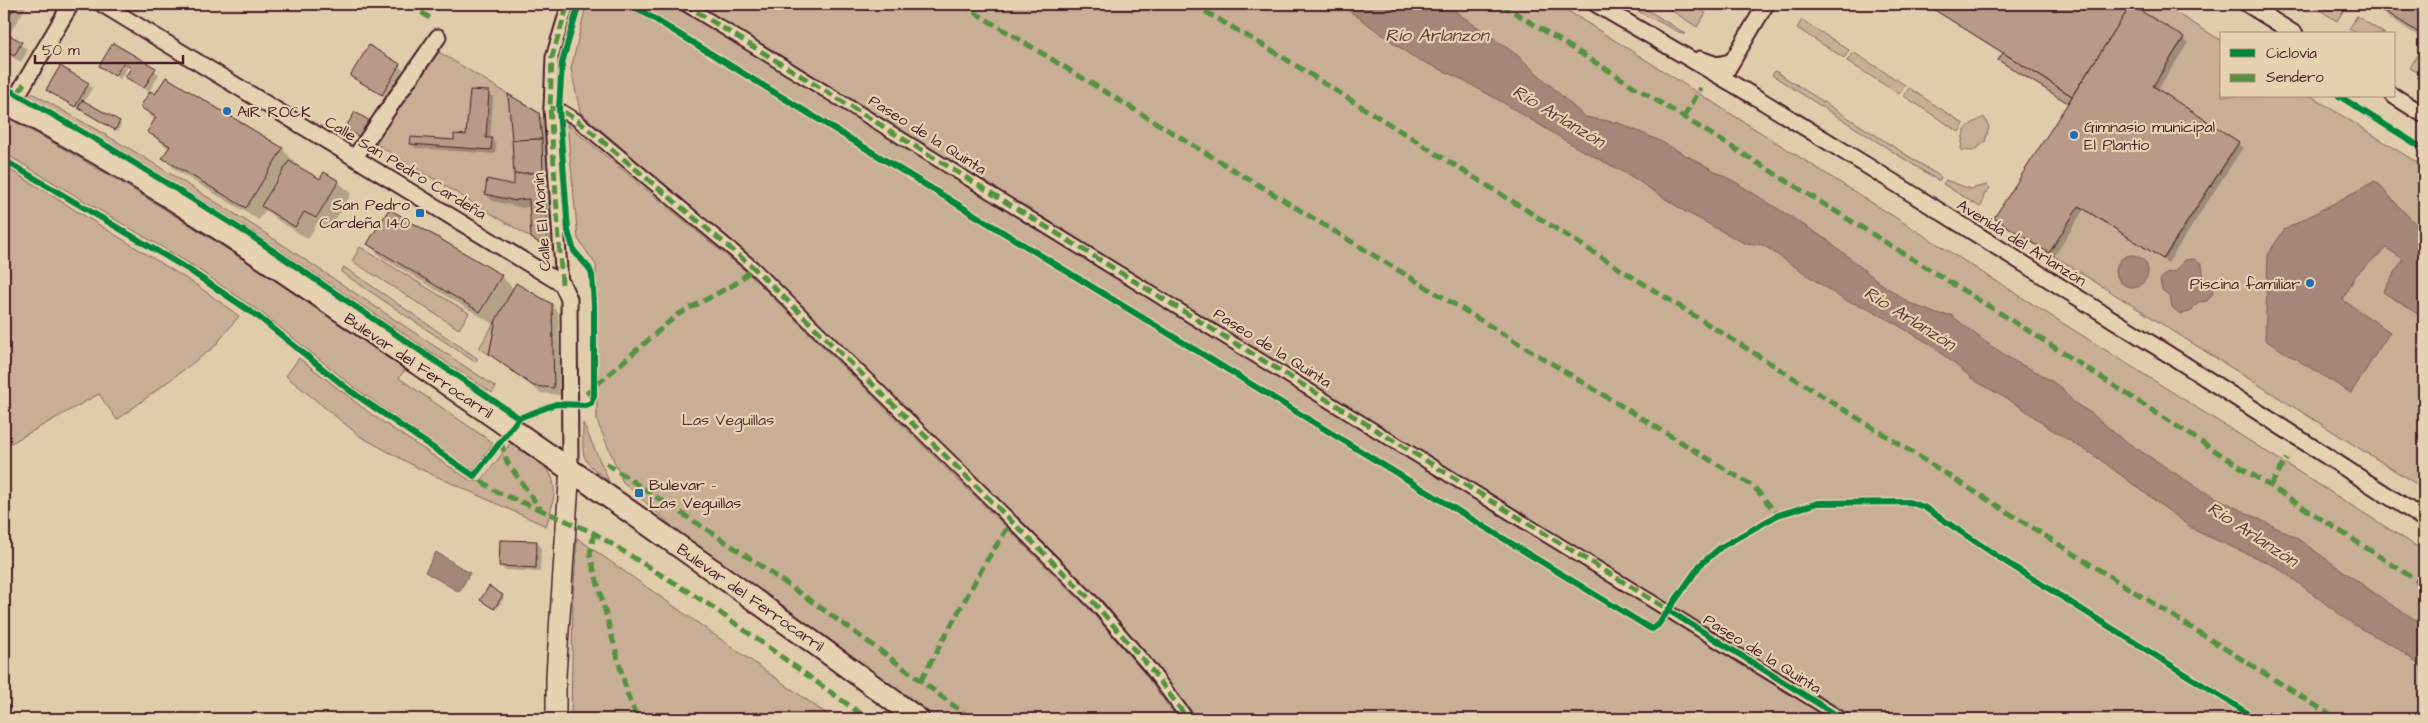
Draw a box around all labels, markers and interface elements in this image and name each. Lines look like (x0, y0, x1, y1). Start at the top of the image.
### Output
water label: Río Arlanzon (1385, 23, 1491, 48)
scale bar (35, 32, 182, 64)
legend (2220, 32, 2396, 98)
text: 50 m (42, 40, 80, 61)
text: Ciclovía (2266, 43, 2317, 64)
text: Sendero (2266, 67, 2324, 88)
water label: Río Arlanzón (1508, 79, 1611, 155)
street label: Paseo de la Quinta (864, 90, 991, 180)
place label: AIR ROCK (237, 101, 311, 123)
marker: AIR ROCK (221, 105, 233, 117)
street label: Calle San Pedro Cardeña (321, 111, 490, 225)
place label: Gimnasio municipal El Plantío (2084, 116, 2215, 156)
marker: Gimnasio municipal El Plantío (2068, 129, 2080, 141)
street label: Calle El Monín (528, 172, 556, 272)
place label: San Pedro Cardeña 140 (319, 194, 410, 234)
street label: Avenida del Arlanzón (1953, 194, 2090, 292)
marker: San Pedro Cardeña 140 (414, 207, 426, 219)
place label: Piscina familiar (2190, 273, 2300, 295)
marker: Piscina familiar (2304, 277, 2316, 289)
water label: Río Arlanzón (1859, 280, 1962, 357)
street label: Paseo de la Quinta (1209, 303, 1336, 393)
street label: Bulevar del Ferrocarril (340, 308, 497, 424)
park label: Las Veguillas (682, 409, 774, 432)
place label: Bulevar – Las Veguillas (649, 474, 741, 515)
marker: Bulevar – Las Veguillas (633, 487, 645, 499)
water label: Río Arlanzón (2203, 496, 2305, 574)
street label: Bulevar del Ferrocarril (672, 539, 829, 657)
street label: Paseo de la Quinta (1699, 609, 1826, 699)

